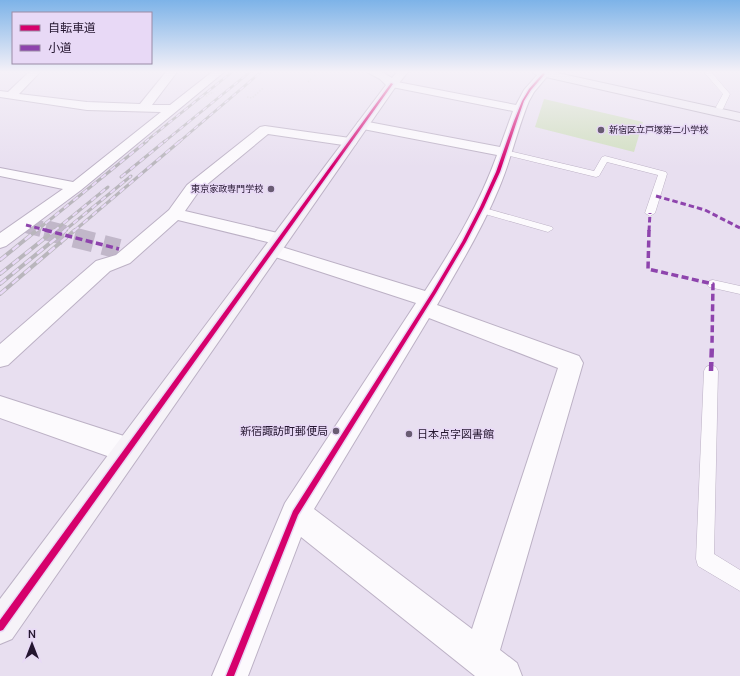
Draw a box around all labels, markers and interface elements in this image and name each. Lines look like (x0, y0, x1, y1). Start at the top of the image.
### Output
legend (12, 12, 152, 64)
text: 自転車道 (48, 19, 96, 36)
text: 小道 (48, 39, 72, 56)
place label: 新宿区立戸塚第二小学校 (609, 123, 708, 136)
marker: 新宿区立戸塚第二小学校 (596, 125, 606, 135)
place label: 東京家政専門学校 (191, 182, 263, 195)
marker: 東京家政専門学校 (266, 184, 276, 194)
place label: 新宿諏訪町郵便局 (240, 423, 328, 438)
marker: 新宿諏訪町郵便局 (331, 426, 341, 436)
place label: 日本点字図書館 (417, 426, 494, 441)
marker: 日本点字図書館 (404, 429, 414, 439)
north arrow (12, 624, 52, 664)
text: N (28, 626, 36, 641)

